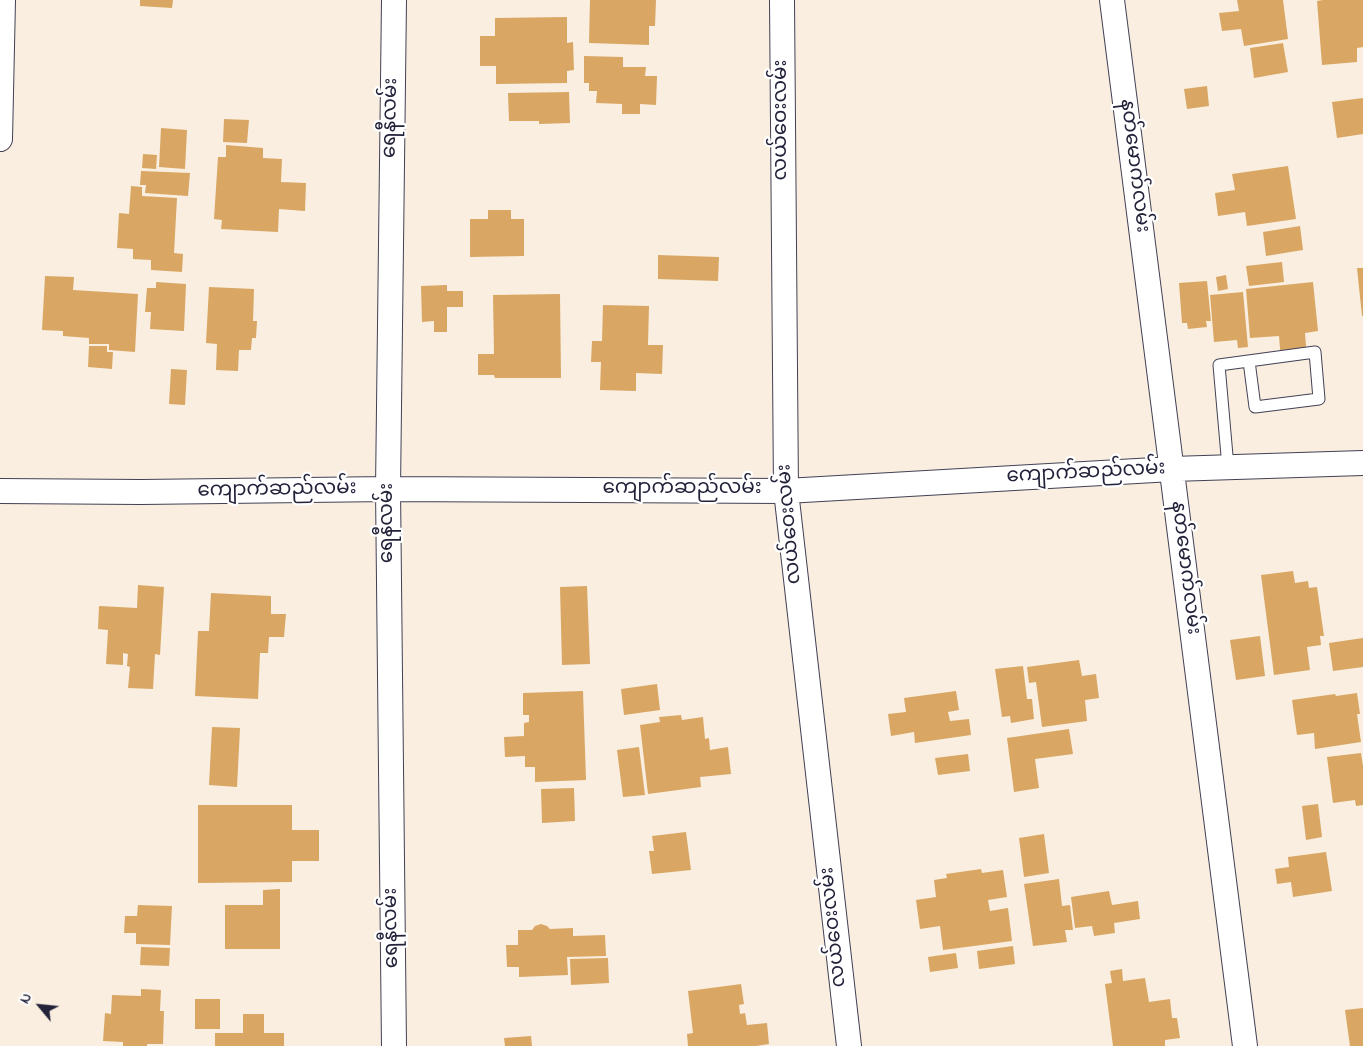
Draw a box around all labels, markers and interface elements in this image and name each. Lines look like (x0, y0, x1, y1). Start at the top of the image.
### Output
street label: လယ်ဝေးလမ်း (771, 60, 795, 180)
street label: ရေနီလမ်း (379, 78, 405, 158)
street label: နတ်မောက်လမ်း (1113, 98, 1153, 234)
street label: ကျောက်ဆည်လမ်း (1006, 458, 1166, 490)
street label: လယ်ဝေးလမ်း (774, 463, 808, 585)
street label: ကျောက်ဆည်လမ်း (197, 478, 357, 504)
street label: ကျောက်ဆည်လမ်း (602, 478, 762, 502)
street label: ရေနီလမ်း (377, 483, 401, 563)
street label: နတ်မောက်လမ်း (1164, 500, 1204, 636)
street label: လယ်ဝေးလမ်း (817, 866, 853, 988)
street label: ရေနီလမ်း (380, 888, 406, 968)
north arrow (15, 981, 65, 1031)
text: N (15, 990, 38, 1008)

